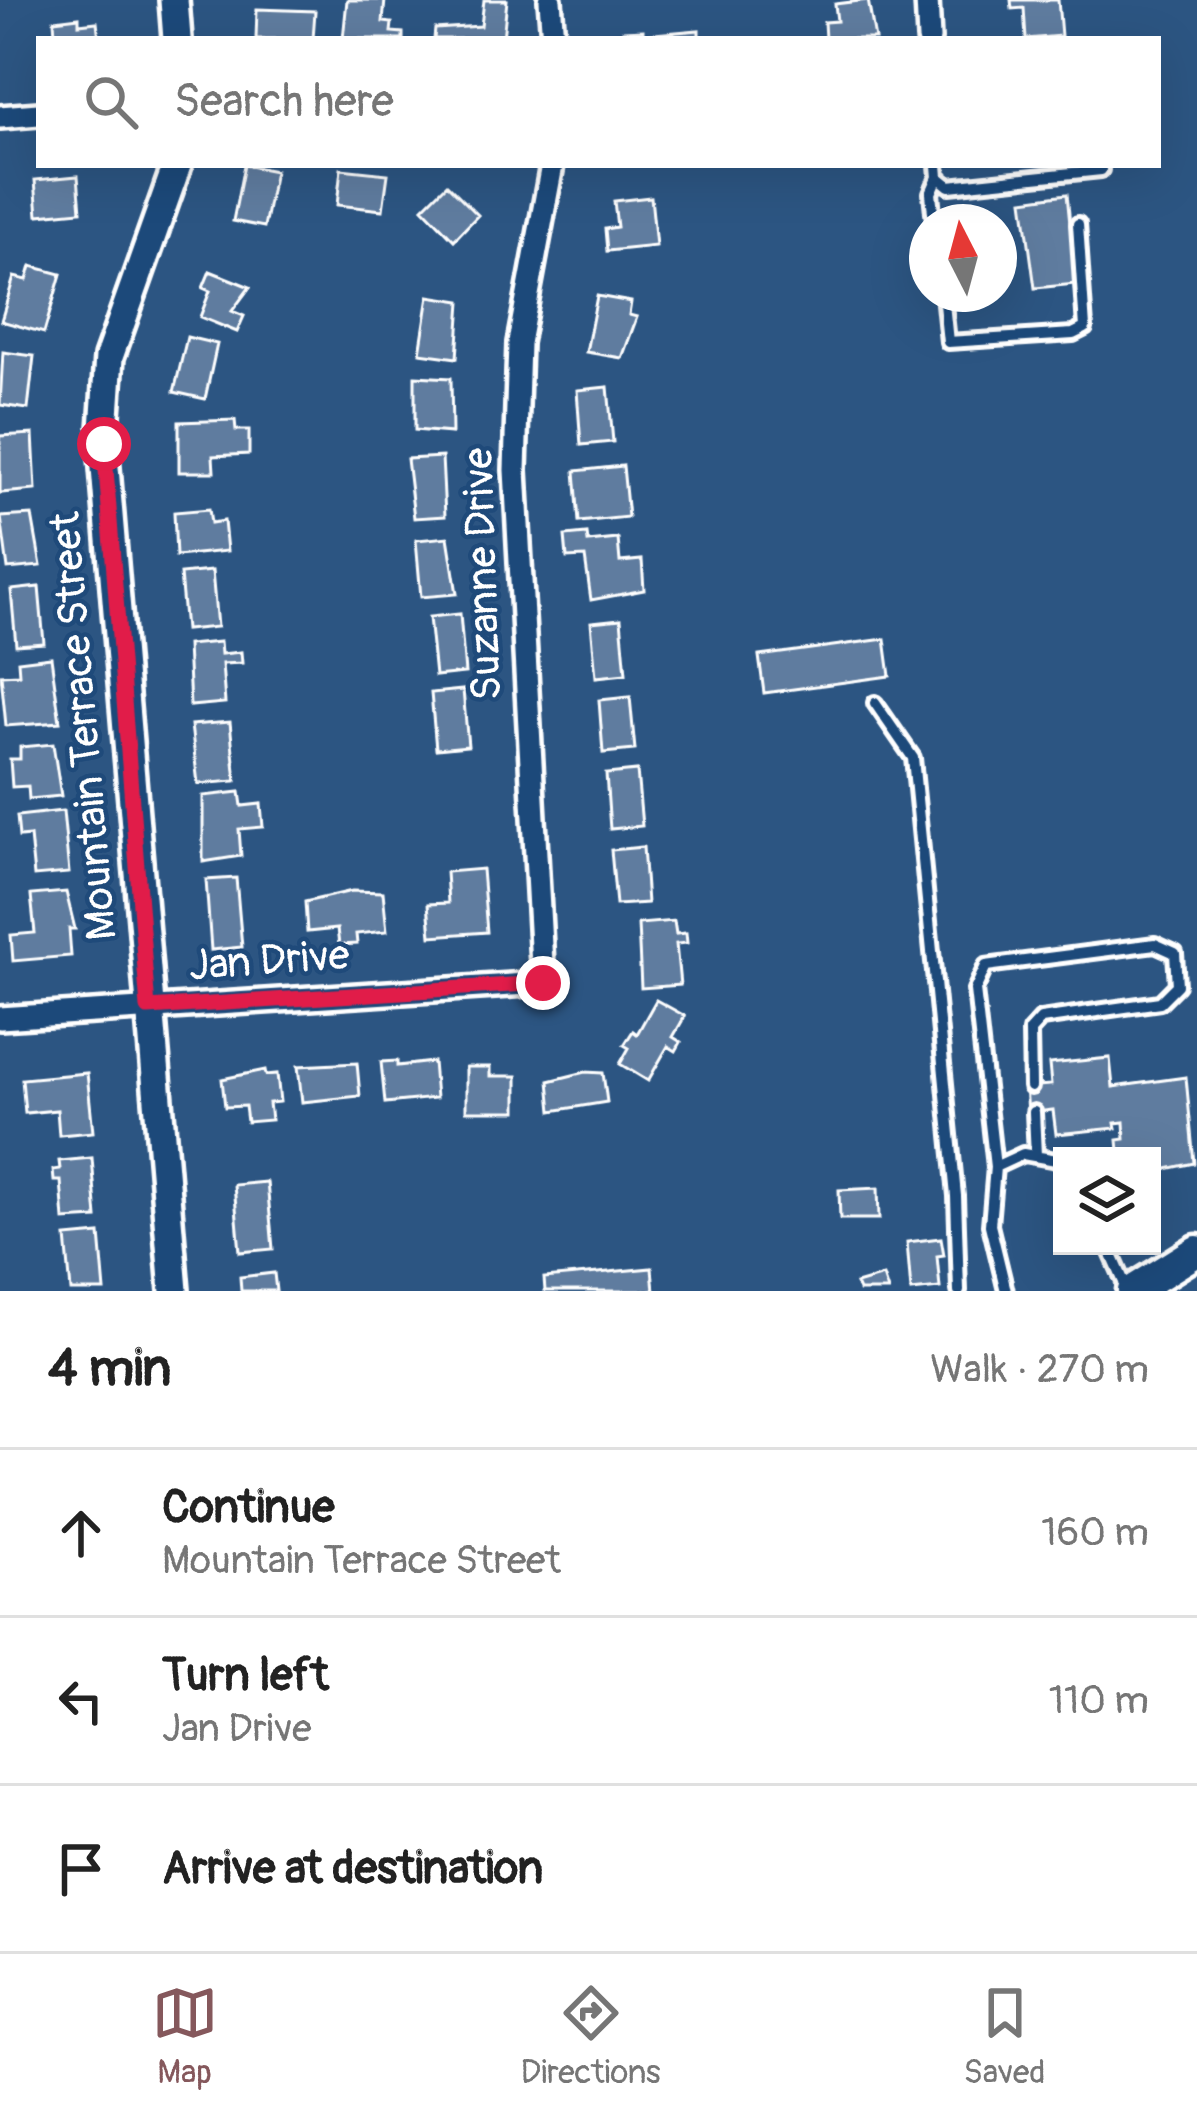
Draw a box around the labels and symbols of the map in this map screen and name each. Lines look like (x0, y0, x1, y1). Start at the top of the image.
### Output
north arrow (909, 204, 1017, 312)
route start (77, 417, 131, 471)
street label: Suzanne Drive (453, 446, 513, 701)
street label: Mountain Terrace Street (39, 510, 129, 942)
street label: Jan Drive (187, 929, 351, 993)
route end (516, 956, 570, 1010)

